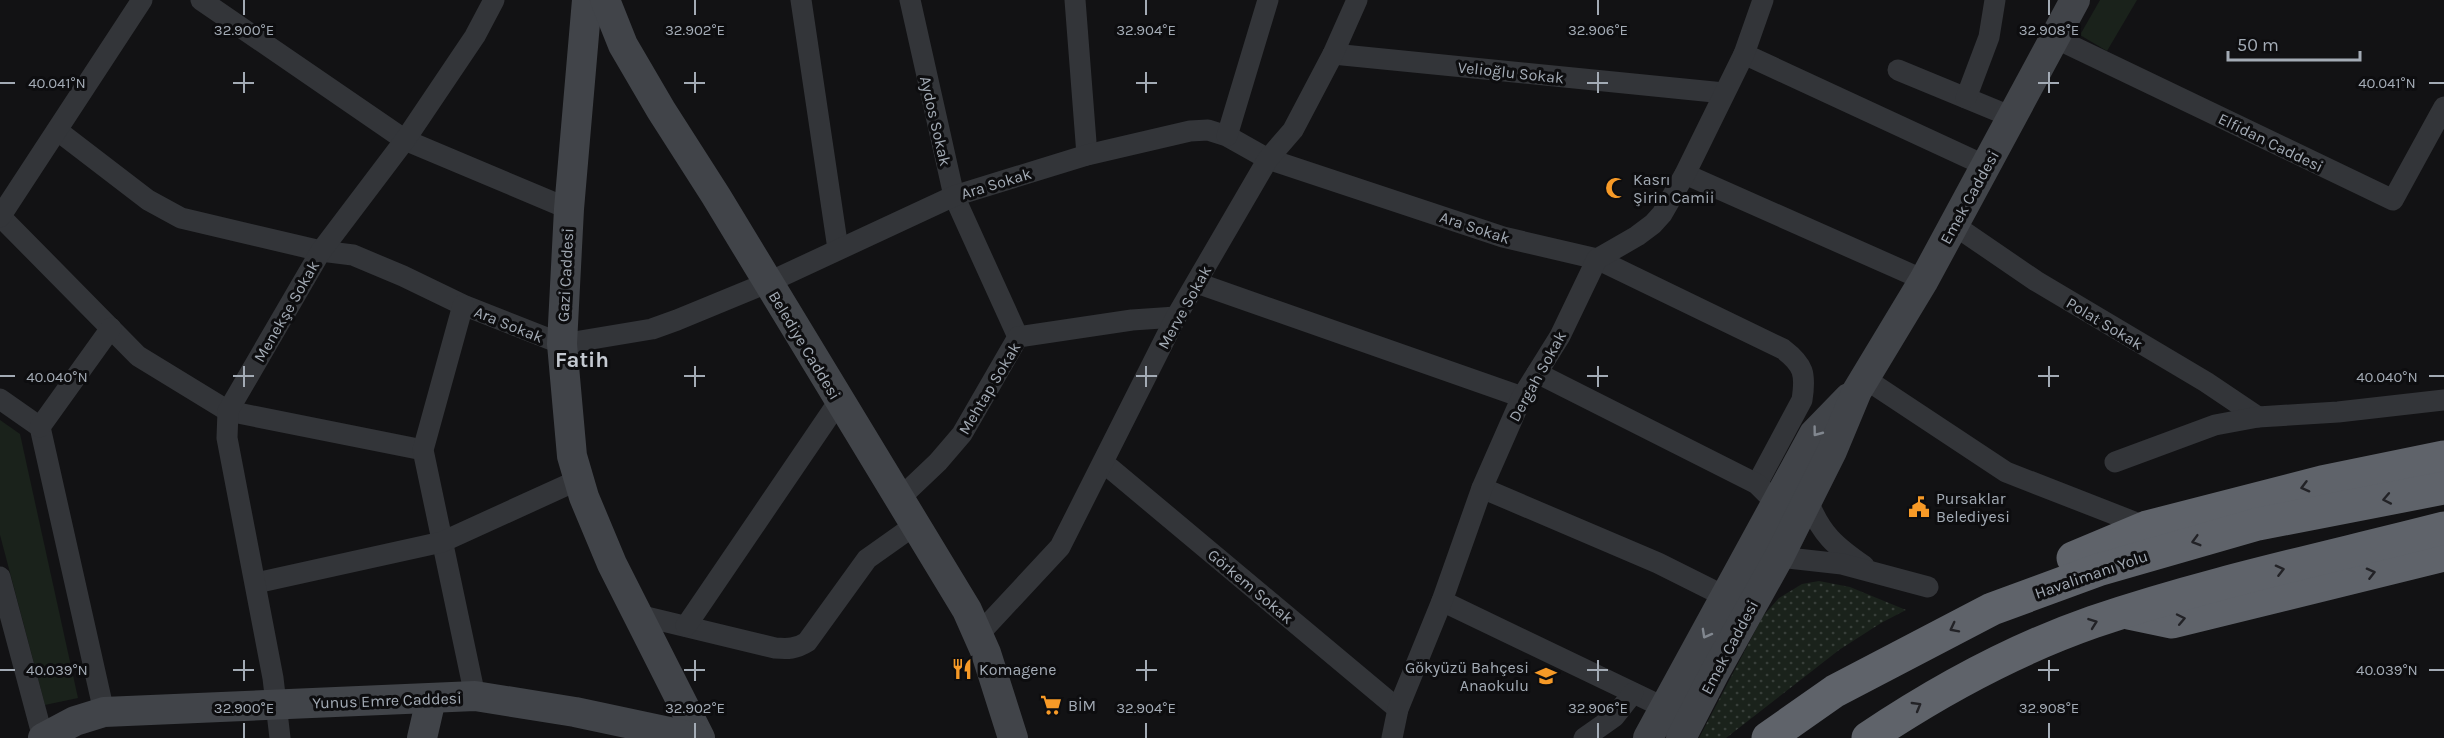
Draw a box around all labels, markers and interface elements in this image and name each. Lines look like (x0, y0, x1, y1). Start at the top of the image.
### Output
text: 32.900°E (214, 21, 274, 39)
text: 32.902°E (665, 21, 725, 39)
text: 32.904°E (1116, 21, 1176, 39)
text: 32.906°E (1568, 21, 1628, 39)
text: 32.908°E (2019, 21, 2079, 39)
scale bar (2228, 24, 2360, 62)
text: 50 m (2237, 34, 2279, 56)
street label: Velioğlu Sokak (1457, 57, 1565, 88)
text: 40.041°N (28, 74, 86, 92)
street label: Aydos Sokak (916, 74, 955, 168)
text: 40.041°N (2358, 74, 2416, 92)
street label: Elfidan Caddesi (2215, 109, 2326, 176)
street label: Emek Caddesi (1936, 147, 2003, 247)
street label: Ara Sokak (959, 164, 1034, 203)
place label: Kasrı Şirin Camii (1633, 170, 1715, 207)
mosque icon: Kasrı Şirin Camii (1604, 176, 1628, 200)
street label: Ara Sokak (1437, 207, 1512, 248)
street label: Gazi Caddesi (554, 227, 577, 323)
street label: Menekşe Sokak (250, 257, 323, 366)
street label: Merve Sokak (1154, 262, 1215, 352)
street label: Belediye Caddesi (765, 287, 845, 403)
street label: Polat Sokak (2063, 293, 2146, 354)
street label: Ara Sokak (471, 302, 546, 347)
street label: Dergah Sokak (1505, 328, 1570, 425)
street label: Mehtap Sokak (954, 339, 1025, 438)
district label: Fatih (555, 347, 609, 373)
text: 40.040°N (26, 368, 88, 386)
text: 40.040°N (2356, 368, 2418, 386)
one-way arrow (1813, 426, 1824, 437)
one-way arrow (2300, 479, 2310, 492)
place label: Pursaklar Belediyesi (1936, 489, 2010, 526)
one-way arrow (2382, 492, 2392, 505)
public building icon: Pursaklar Belediyesi (1907, 495, 1931, 519)
one-way arrow (2191, 534, 2202, 546)
street label: Görkem Sokak (1204, 545, 1297, 628)
street label: Havalimanı Yolu (2032, 546, 2150, 603)
one-way arrow (2275, 565, 2285, 578)
one-way arrow (2366, 568, 2376, 581)
street label: Emek Caddesi (1697, 597, 1762, 698)
one-way arrow (2176, 614, 2186, 627)
one-way arrow (2087, 617, 2098, 630)
one-way arrow (1949, 621, 1960, 632)
one-way arrow (1702, 627, 1713, 638)
restaurant icon: Komagene (950, 657, 974, 681)
place label: Gökyüzü Bahçesi Anaokulu (1405, 658, 1529, 695)
place label: Komagene (979, 660, 1056, 679)
text: 40.039°N (26, 661, 88, 679)
text: 40.039°N (2356, 661, 2418, 679)
school or university icon: Gökyüzü Bahçesi Anaokulu (1534, 664, 1558, 688)
street label: Yunus Emre Caddesi (312, 688, 462, 713)
supermarket icon: BİM (1039, 693, 1063, 717)
place label: BİM (1068, 696, 1096, 715)
text: 32.900°E (214, 699, 274, 717)
text: 32.902°E (665, 699, 725, 717)
text: 32.904°E (1116, 699, 1176, 717)
text: 32.906°E (1568, 699, 1628, 717)
text: 32.908°E (2019, 699, 2079, 717)
one-way arrow (1911, 702, 1921, 714)

